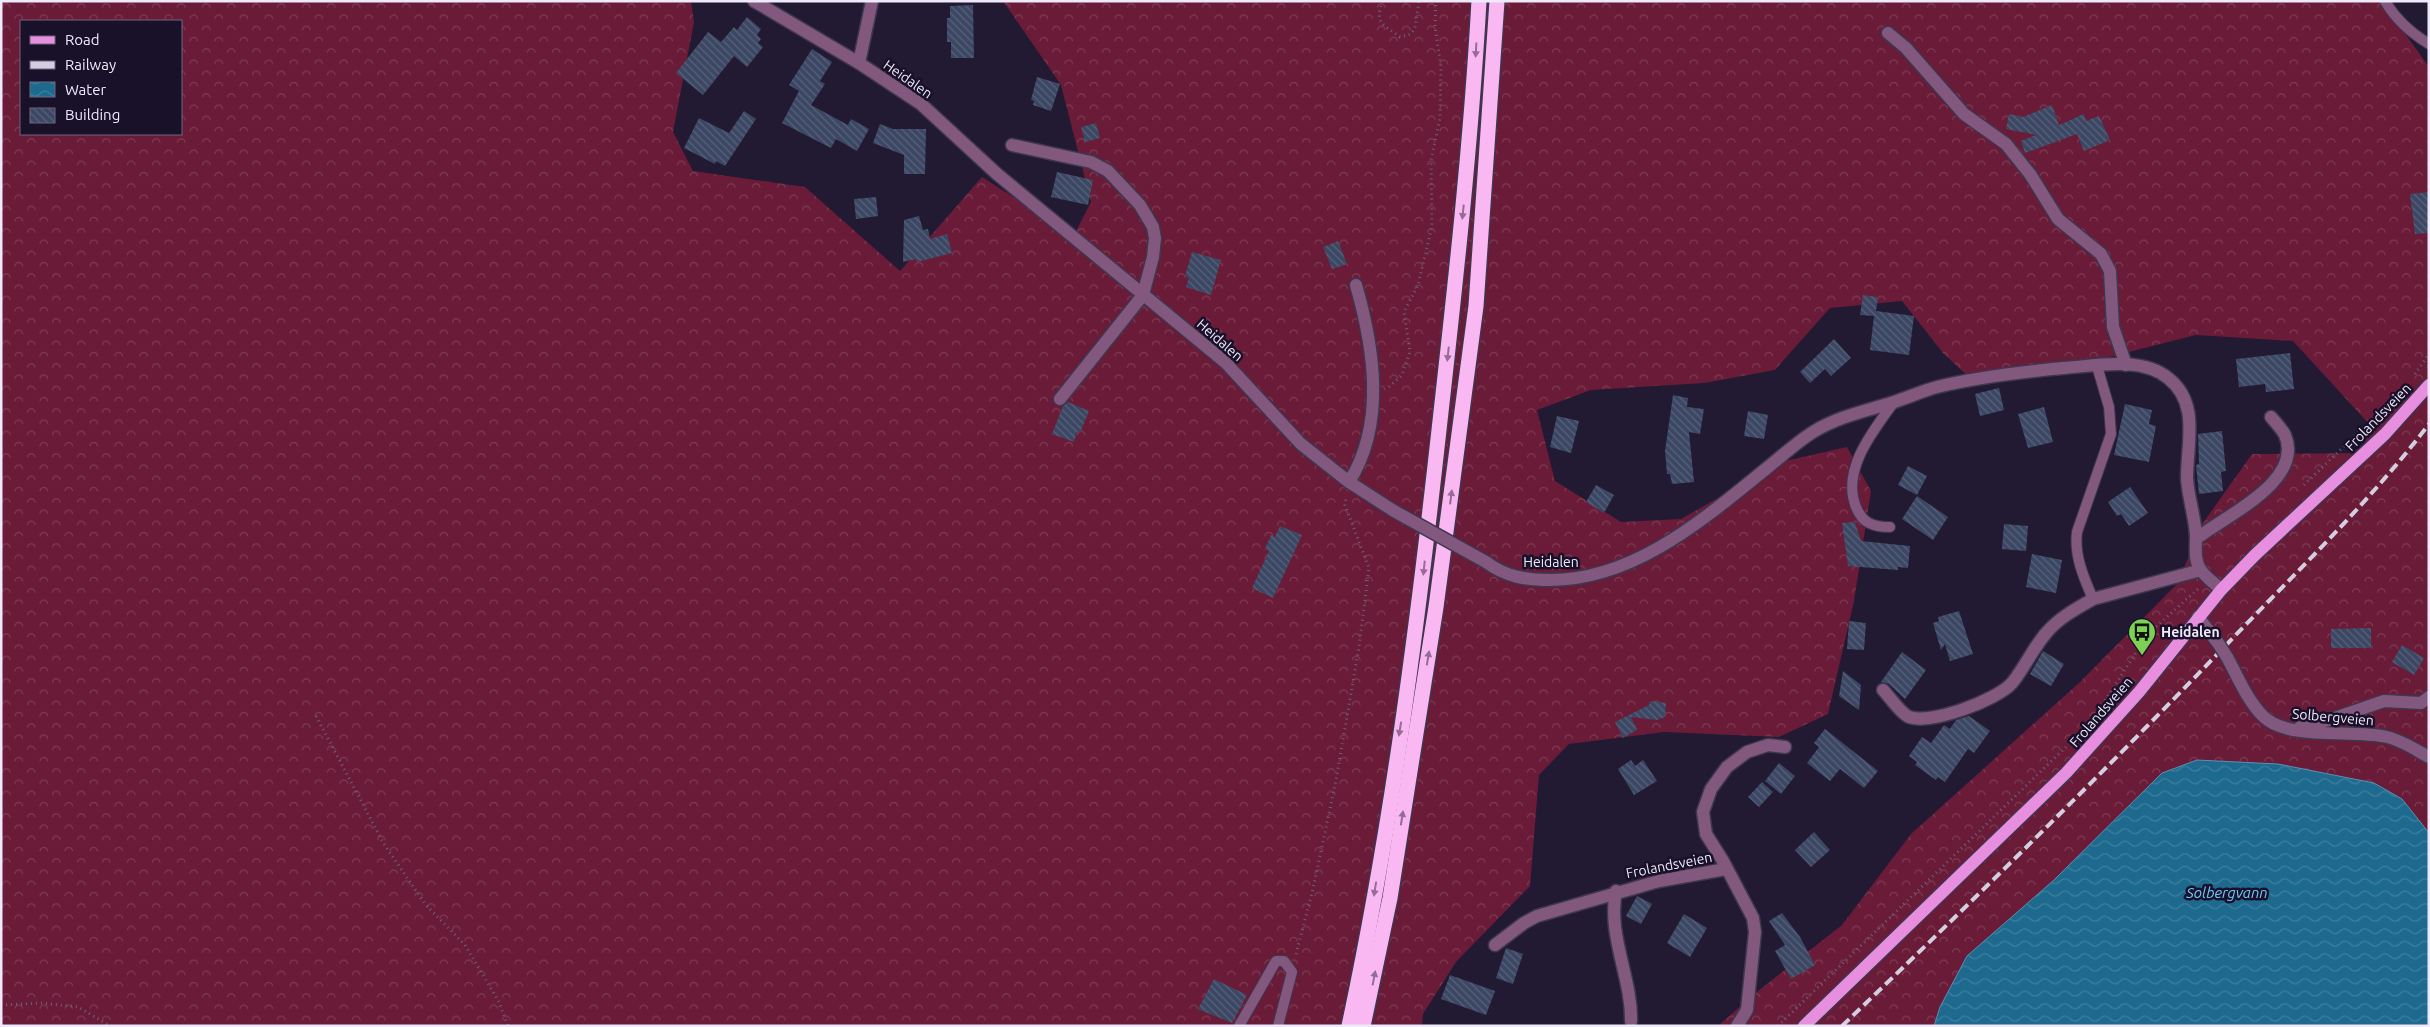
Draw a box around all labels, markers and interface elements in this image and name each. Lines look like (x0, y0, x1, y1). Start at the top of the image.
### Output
legend (20, 20, 182, 135)
text: Road (65, 31, 100, 48)
one-way arrow (1472, 42, 1480, 58)
text: Railway (65, 56, 116, 73)
street label: Heidalen (881, 56, 935, 102)
text: Water (65, 81, 106, 98)
text: Building (65, 106, 120, 123)
one-way arrow (1458, 204, 1466, 220)
street label: Heidalen (1194, 316, 1246, 364)
one-way arrow (1443, 347, 1451, 363)
street label: Frolandsveien (2342, 380, 2414, 454)
one-way arrow (1447, 488, 1455, 504)
street label: Heidalen (1523, 554, 1579, 570)
one-way arrow (1420, 560, 1428, 576)
bus stop icon: Heidalen (2127, 617, 2157, 656)
place label: Heidalen (2161, 624, 2220, 640)
one-way arrow (1424, 649, 1432, 665)
street label: Frolandsveien (2066, 674, 2136, 750)
street label: Solbergveien (2291, 705, 2375, 729)
one-way arrow (1396, 721, 1404, 737)
one-way arrow (1399, 810, 1407, 826)
street label: Frolandsveien (1625, 849, 1713, 881)
one-way arrow (1371, 882, 1379, 898)
water label: Solbergvann (2185, 884, 2268, 901)
one-way arrow (1370, 971, 1378, 986)

